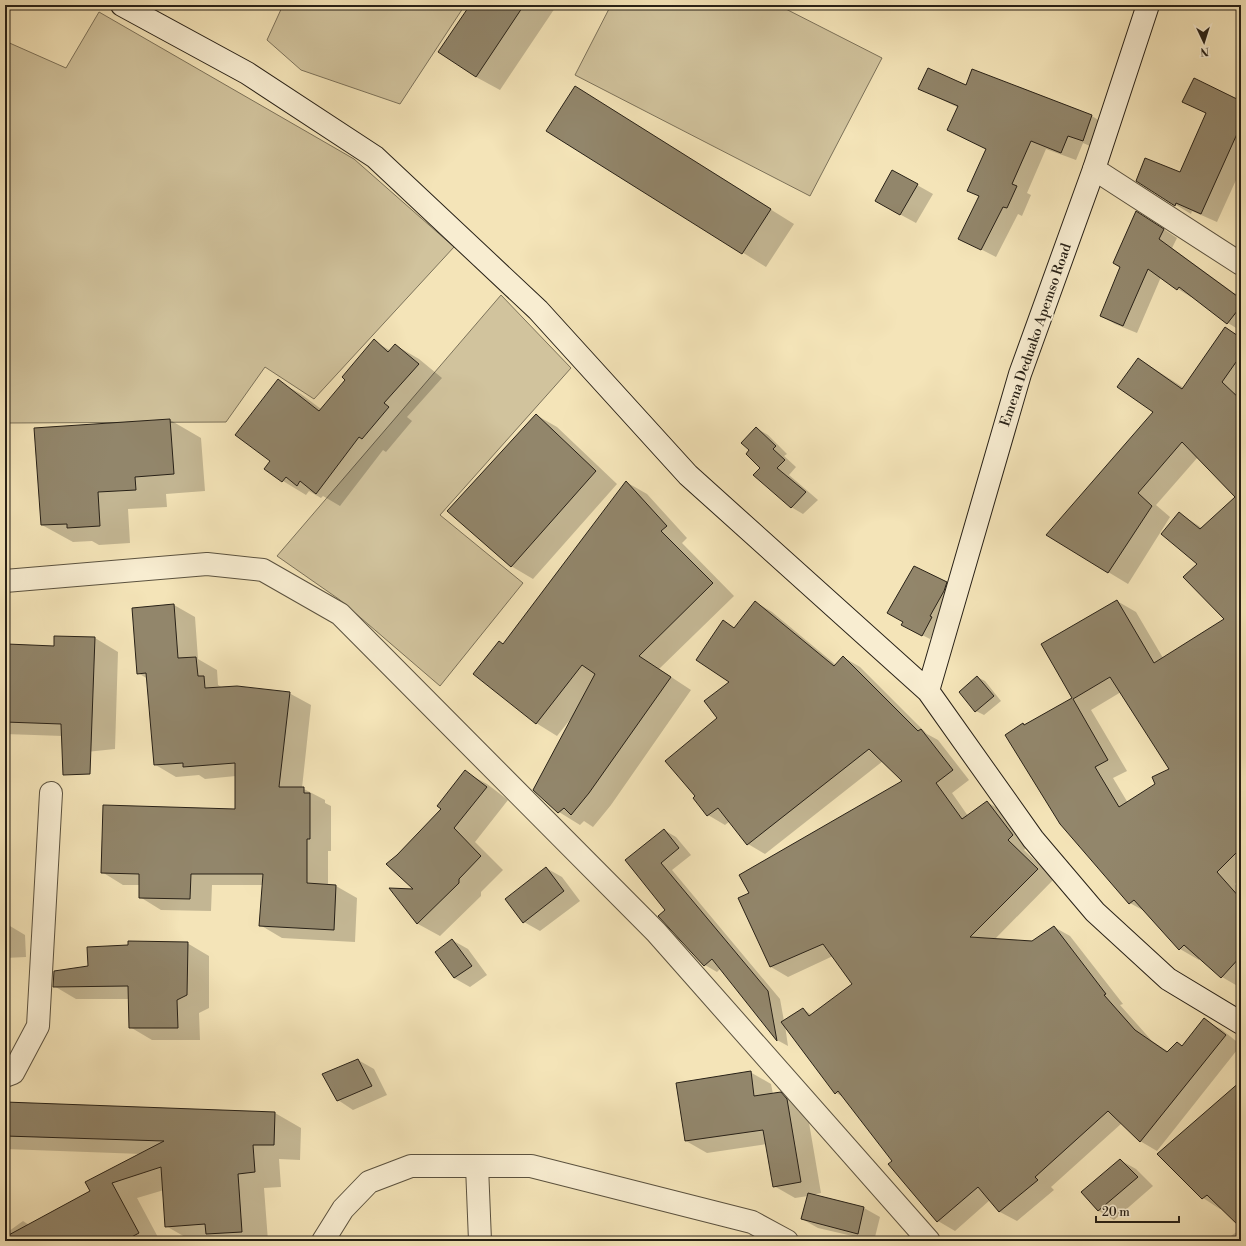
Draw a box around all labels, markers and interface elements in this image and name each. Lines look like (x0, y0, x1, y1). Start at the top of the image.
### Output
north arrow (1184, 22, 1224, 62)
text: N (1200, 44, 1209, 58)
street label: Emena Deduako Apemso Road (996, 241, 1076, 429)
scale bar (1096, 1198, 1179, 1224)
text: 20 m (1102, 1205, 1130, 1220)

